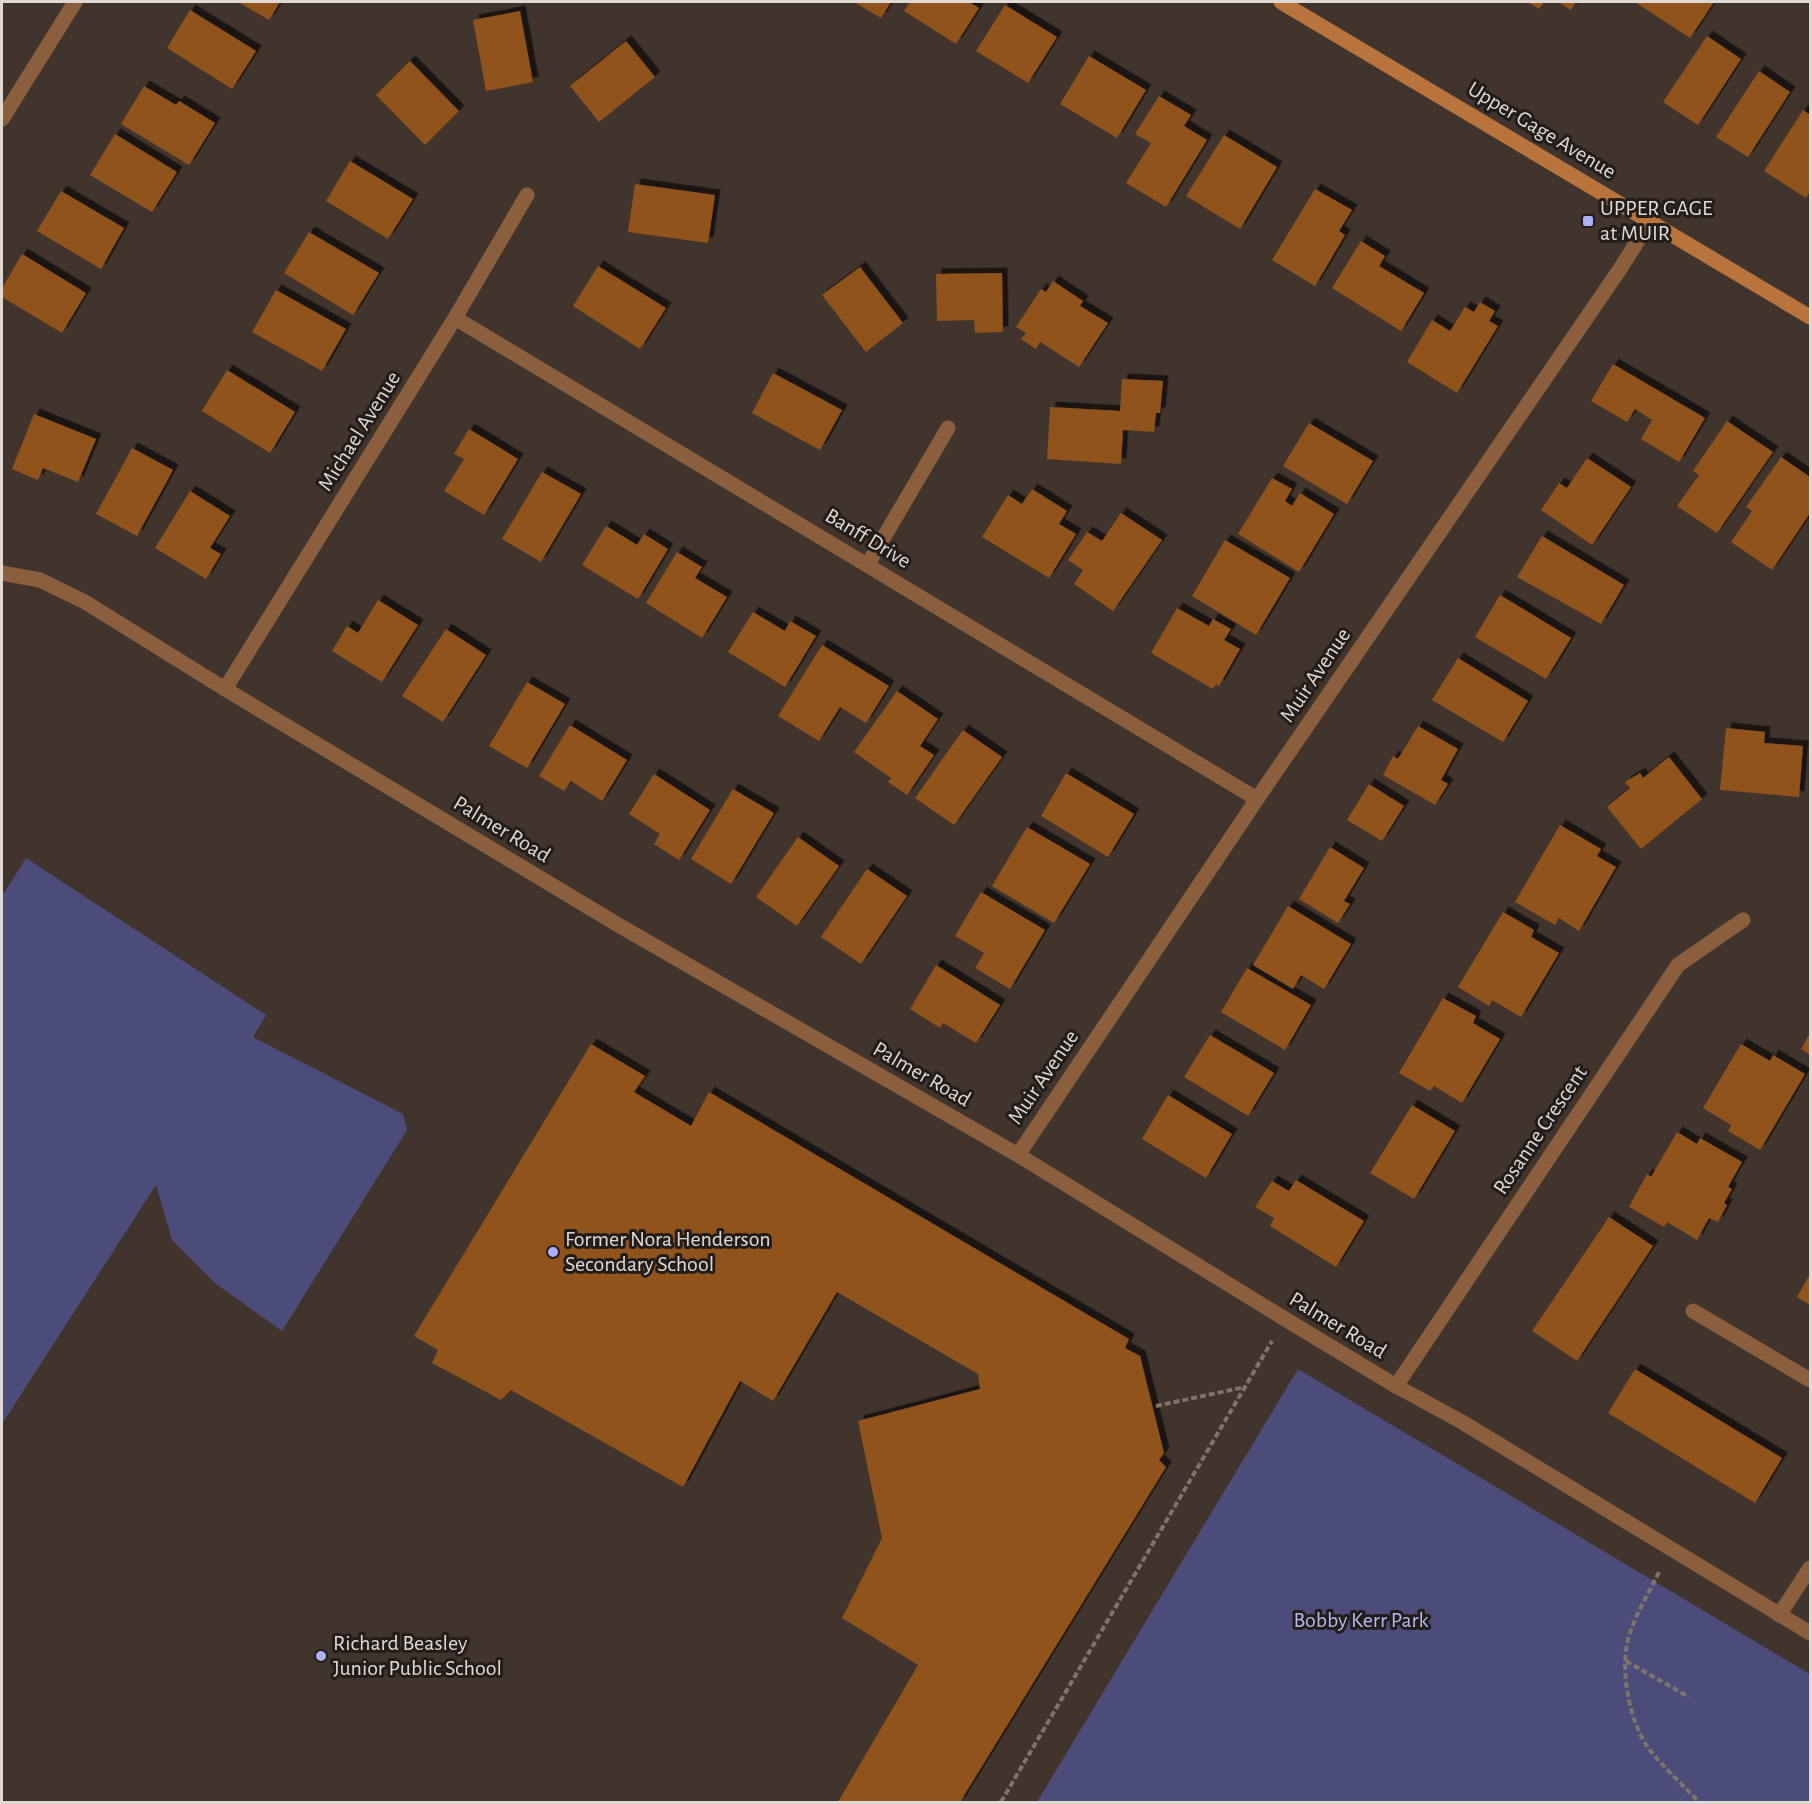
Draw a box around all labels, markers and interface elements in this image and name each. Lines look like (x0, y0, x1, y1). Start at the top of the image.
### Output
street label: Upper Gage Avenue (1464, 77, 1620, 183)
place label: UPPER GAGE at MUIR (1600, 197, 1713, 244)
marker: UPPER GAGE at MUIR (1581, 214, 1595, 228)
street label: Michael Avenue (314, 367, 404, 495)
street label: Banff Drive (821, 504, 915, 572)
street label: Muir Avenue (1276, 624, 1354, 726)
street label: Palmer Road (450, 792, 554, 866)
street label: Muir Avenue (1004, 1026, 1082, 1128)
street label: Palmer Road (869, 1037, 975, 1111)
street label: Rosanne Crescent (1489, 1062, 1591, 1198)
place label: Former Nora Henderson Secondary School (565, 1228, 771, 1275)
marker: Former Nora Henderson Secondary School (546, 1245, 560, 1259)
street label: Palmer Road (1286, 1288, 1390, 1362)
park label: Bobby Kerr Park (1293, 1609, 1429, 1631)
place label: Richard Beasley Junior Public School (333, 1632, 502, 1679)
marker: Richard Beasley Junior Public School (314, 1649, 328, 1663)

